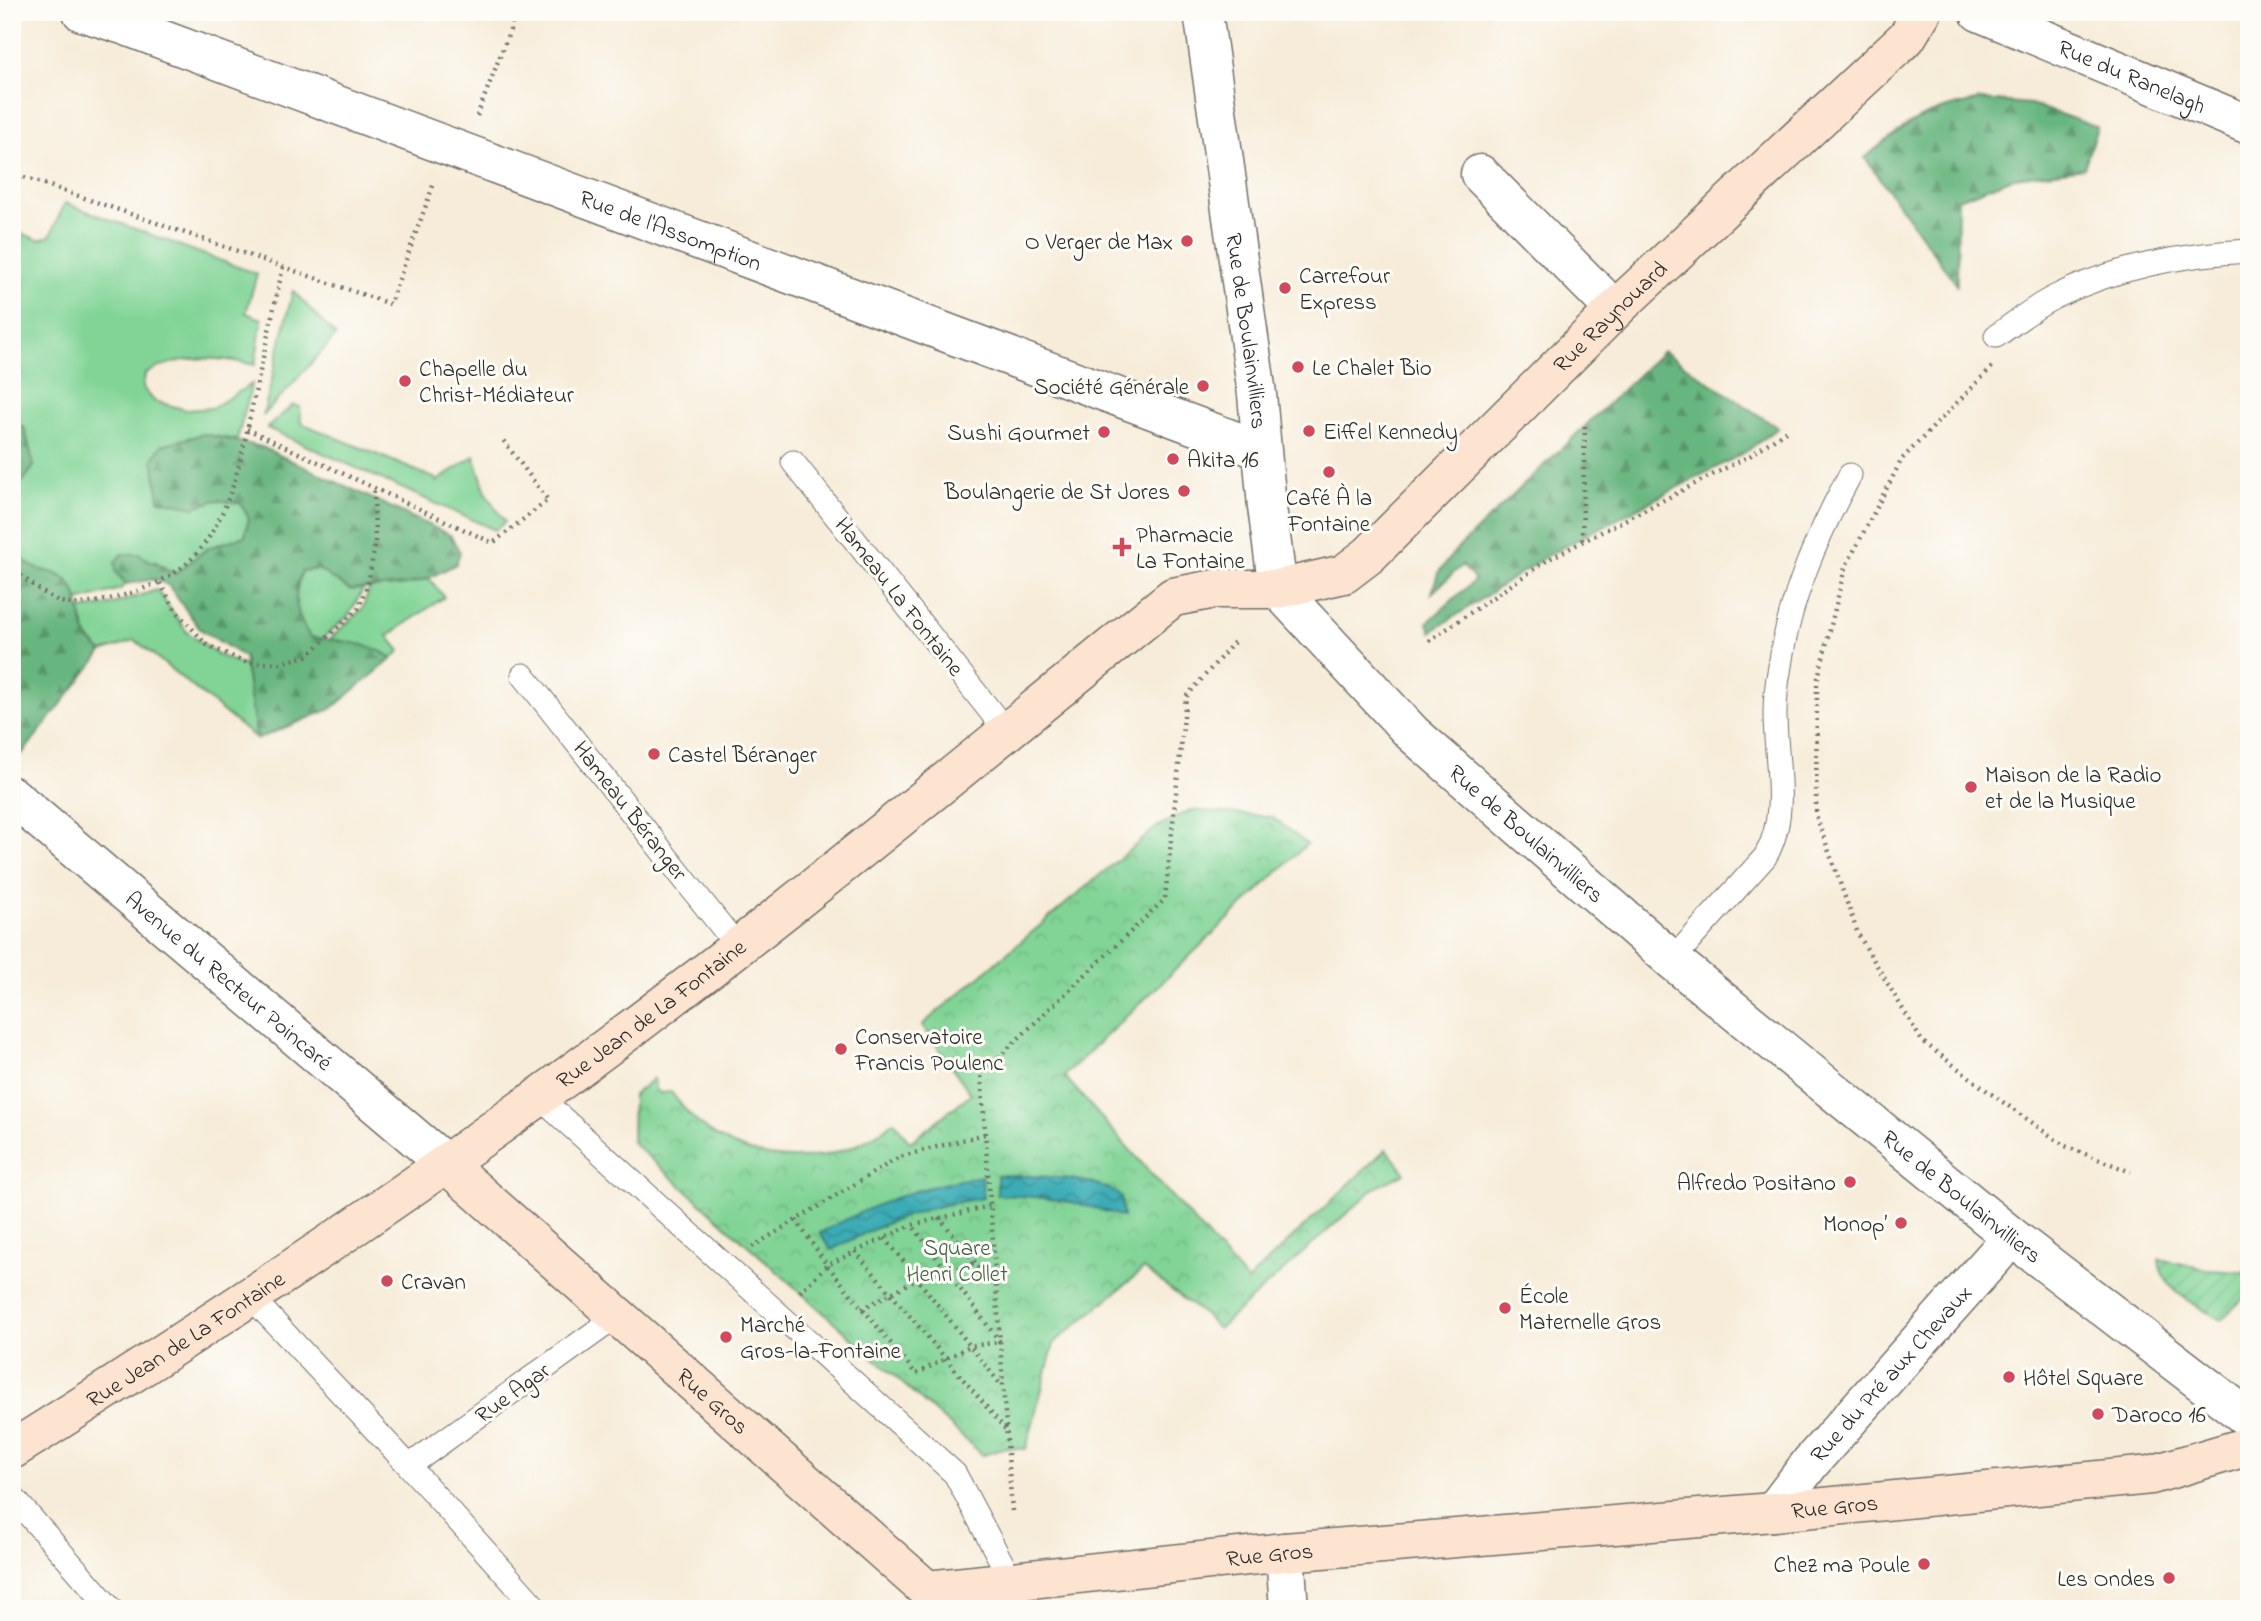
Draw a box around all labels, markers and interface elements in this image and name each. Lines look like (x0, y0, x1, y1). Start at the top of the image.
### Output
street label: Rue du Ranelagh (2052, 33, 2210, 124)
street label: Rue de l'Assomption (574, 183, 766, 281)
place label: O Verger de Max (1025, 227, 1173, 261)
street label: Rue de Boulainvilliers (1215, 231, 1274, 430)
marker: O Verger de Max (1179, 233, 1195, 249)
street label: Rue Raynouard (1547, 254, 1676, 382)
place label: Carrefour Express (1299, 261, 1391, 320)
marker: Carrefour Express (1277, 280, 1293, 296)
place label: Le Chalet Bio (1312, 353, 1432, 386)
place label: Chapelle du Christ-Médiateur (419, 354, 575, 413)
marker: Le Chalet Bio (1290, 359, 1306, 375)
place label: Société Générale (1034, 372, 1190, 405)
marker: Chapelle du Christ-Médiateur (397, 373, 413, 389)
marker: Société Générale (1195, 378, 1211, 394)
place label: Eiffel Kennedy (1323, 417, 1458, 452)
place label: Sushi Gourmet (947, 418, 1090, 451)
marker: Eiffel Kennedy (1301, 423, 1317, 439)
marker: Sushi Gourmet (1096, 424, 1112, 440)
place label: Akita 16 (1187, 445, 1259, 478)
marker: Akita 16 (1165, 451, 1181, 467)
marker: Café À la Fontaine (1321, 464, 1337, 480)
place label: Boulangerie de St Jores (943, 477, 1170, 511)
marker: Boulangerie de St Jores (1176, 483, 1192, 499)
place label: Café À la Fontaine (1286, 483, 1372, 542)
street label: Hameau La Fontaine (825, 511, 971, 685)
place label: Pharmacie La Fontaine (1136, 520, 1245, 579)
marker: Pharmacie La Fontaine (1114, 539, 1130, 555)
street label: Hameau Béranger (563, 735, 695, 890)
place label: Castel Béranger (668, 740, 818, 774)
marker: Castel Béranger (646, 746, 662, 762)
street label: Rue de Boulainvilliers (1440, 758, 1610, 912)
place label: Maison de la Radio et de la Musique (1985, 760, 2161, 819)
marker: Maison de la Radio et de la Musique (1963, 779, 1979, 795)
street label: Avenue du Recteur Poincaré (117, 885, 339, 1080)
street label: Rue Jean de La Fontaine (550, 932, 755, 1098)
place label: Conservatoire Francis Poulenc (854, 1022, 1004, 1081)
marker: Conservatoire Francis Poulenc (833, 1041, 849, 1057)
street label: Rue de Boulainvilliers (1874, 1123, 2048, 1273)
place label: Alfredo Positano (1677, 1168, 1836, 1201)
marker: Alfredo Positano (1842, 1174, 1858, 1190)
place label: Monop’ (1823, 1209, 1888, 1242)
marker: Monop’ (1893, 1215, 1909, 1231)
park label: Square Henri Collet (906, 1233, 1008, 1292)
street label: Rue Jean de La Fontaine (81, 1264, 293, 1418)
place label: Cravan (401, 1267, 466, 1300)
marker: Cravan (379, 1273, 395, 1289)
street label: Rue du Pré aux Chevaux (1804, 1278, 1981, 1471)
place label: École Maternelle Gros (1519, 1281, 1661, 1340)
marker: École Maternelle Gros (1497, 1300, 1513, 1316)
place label: Marché Gros-la-Fontaine (740, 1310, 902, 1369)
marker: Marché Gros-la-Fontaine (718, 1329, 734, 1345)
street label: Rue Agar (469, 1355, 559, 1433)
street label: Rue Gros (668, 1361, 755, 1444)
place label: Hôtel Square (2023, 1363, 2144, 1396)
marker: Hôtel Square (2001, 1369, 2017, 1385)
place label: Daroco 16 (2111, 1400, 2206, 1433)
marker: Daroco 16 (2090, 1406, 2106, 1422)
street label: Rue Gros (1790, 1488, 1880, 1529)
street label: Rue Gros (1225, 1536, 1314, 1577)
place label: Chez ma Poule (1774, 1550, 1911, 1583)
marker: Chez ma Poule (1916, 1556, 1932, 1572)
place label: Les Ondes (2057, 1564, 2155, 1597)
marker: Les Ondes (2161, 1570, 2177, 1586)

